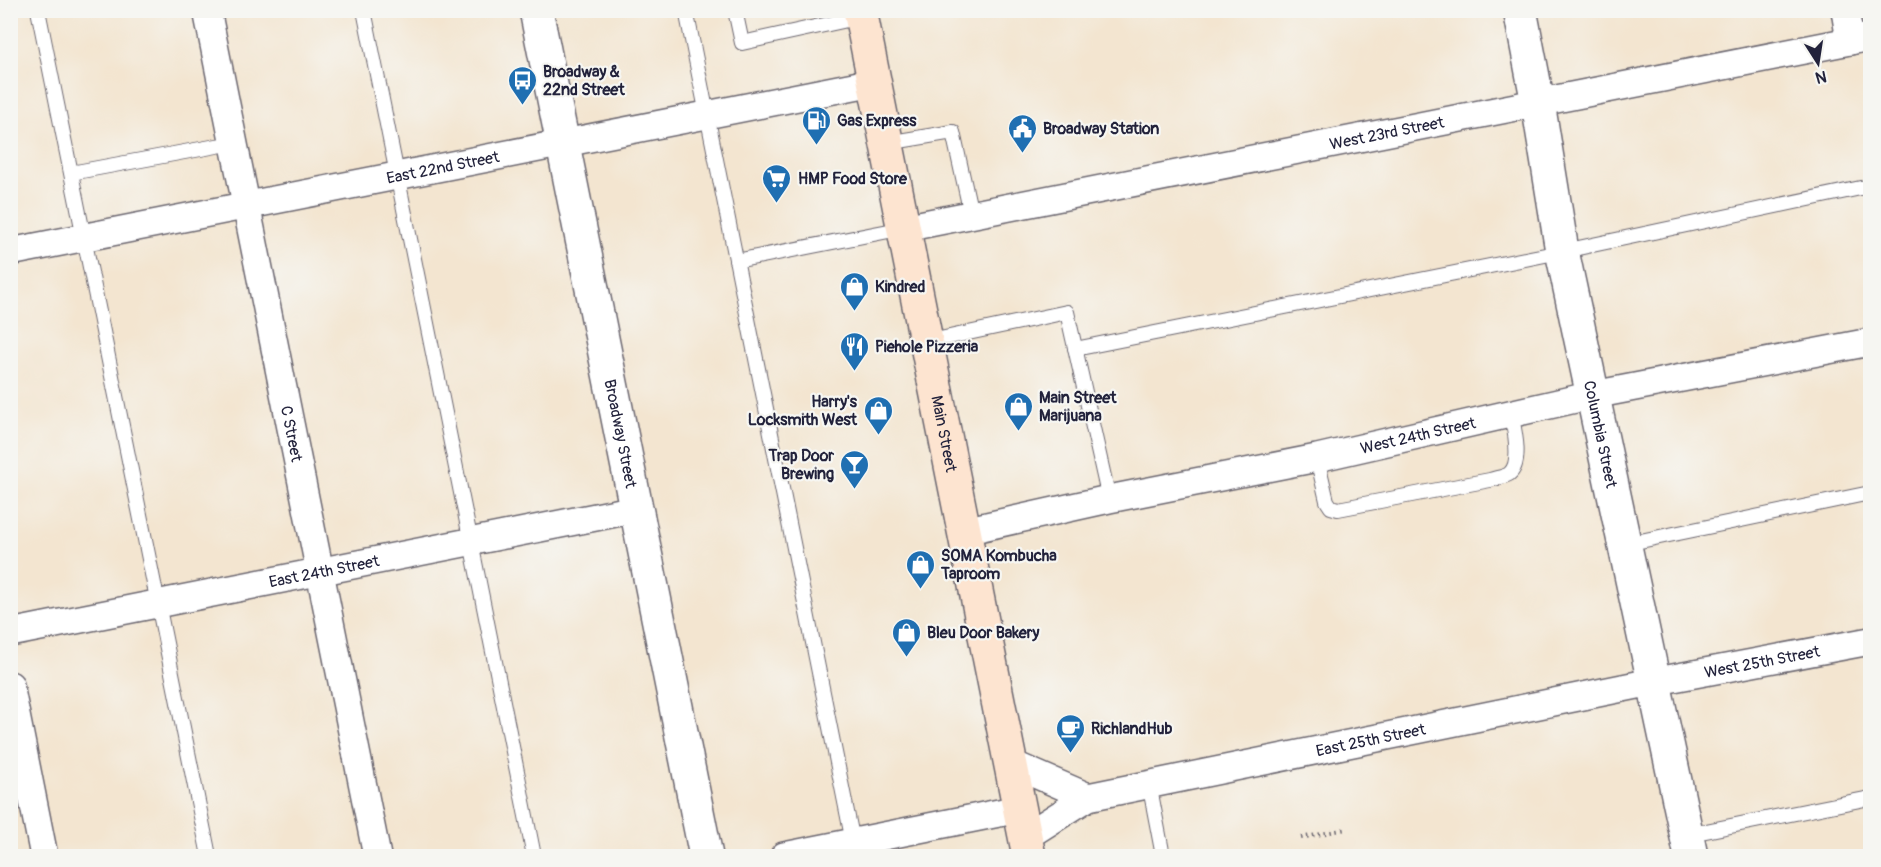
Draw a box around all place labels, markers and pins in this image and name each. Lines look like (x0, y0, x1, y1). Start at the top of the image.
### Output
place label: Broadway & 22nd Street (543, 62, 625, 100)
bus stop icon: Broadway & 22nd Street (506, 64, 538, 106)
fuel station icon: Gas Express (800, 104, 832, 146)
place label: Gas Express (837, 111, 917, 131)
public building icon: Broadway Station (1006, 112, 1038, 154)
place label: Broadway Station (1043, 119, 1159, 139)
supermarket icon: HMP Food Store (761, 162, 793, 204)
place label: HMP Food Store (798, 169, 908, 189)
shop icon: Kindred (838, 270, 870, 312)
place label: Kindred (875, 277, 926, 297)
restaurant icon: Piehole Pizzeria (838, 330, 870, 372)
place label: Piehole Pizzeria (875, 337, 979, 357)
place label: Main Street Marijuana (1039, 388, 1117, 426)
shop icon: Main Street Marijuana (1002, 390, 1034, 432)
place label: Harry's Locksmith West (748, 392, 858, 430)
shop icon: Harry's Locksmith West (862, 394, 894, 436)
place label: Trap Door Brewing (767, 446, 834, 484)
bar icon: Trap Door Brewing (839, 448, 871, 490)
place label: SOMA Kombucha Taproom (940, 546, 1057, 584)
shop icon: SOMA Kombucha Taproom (904, 548, 936, 590)
shop icon: Bleu Door Bakery (890, 616, 922, 658)
place label: Bleu Door Bakery (927, 623, 1039, 643)
cafe icon: RichlandHub (1054, 712, 1086, 754)
place label: RichlandHub (1091, 719, 1173, 739)

